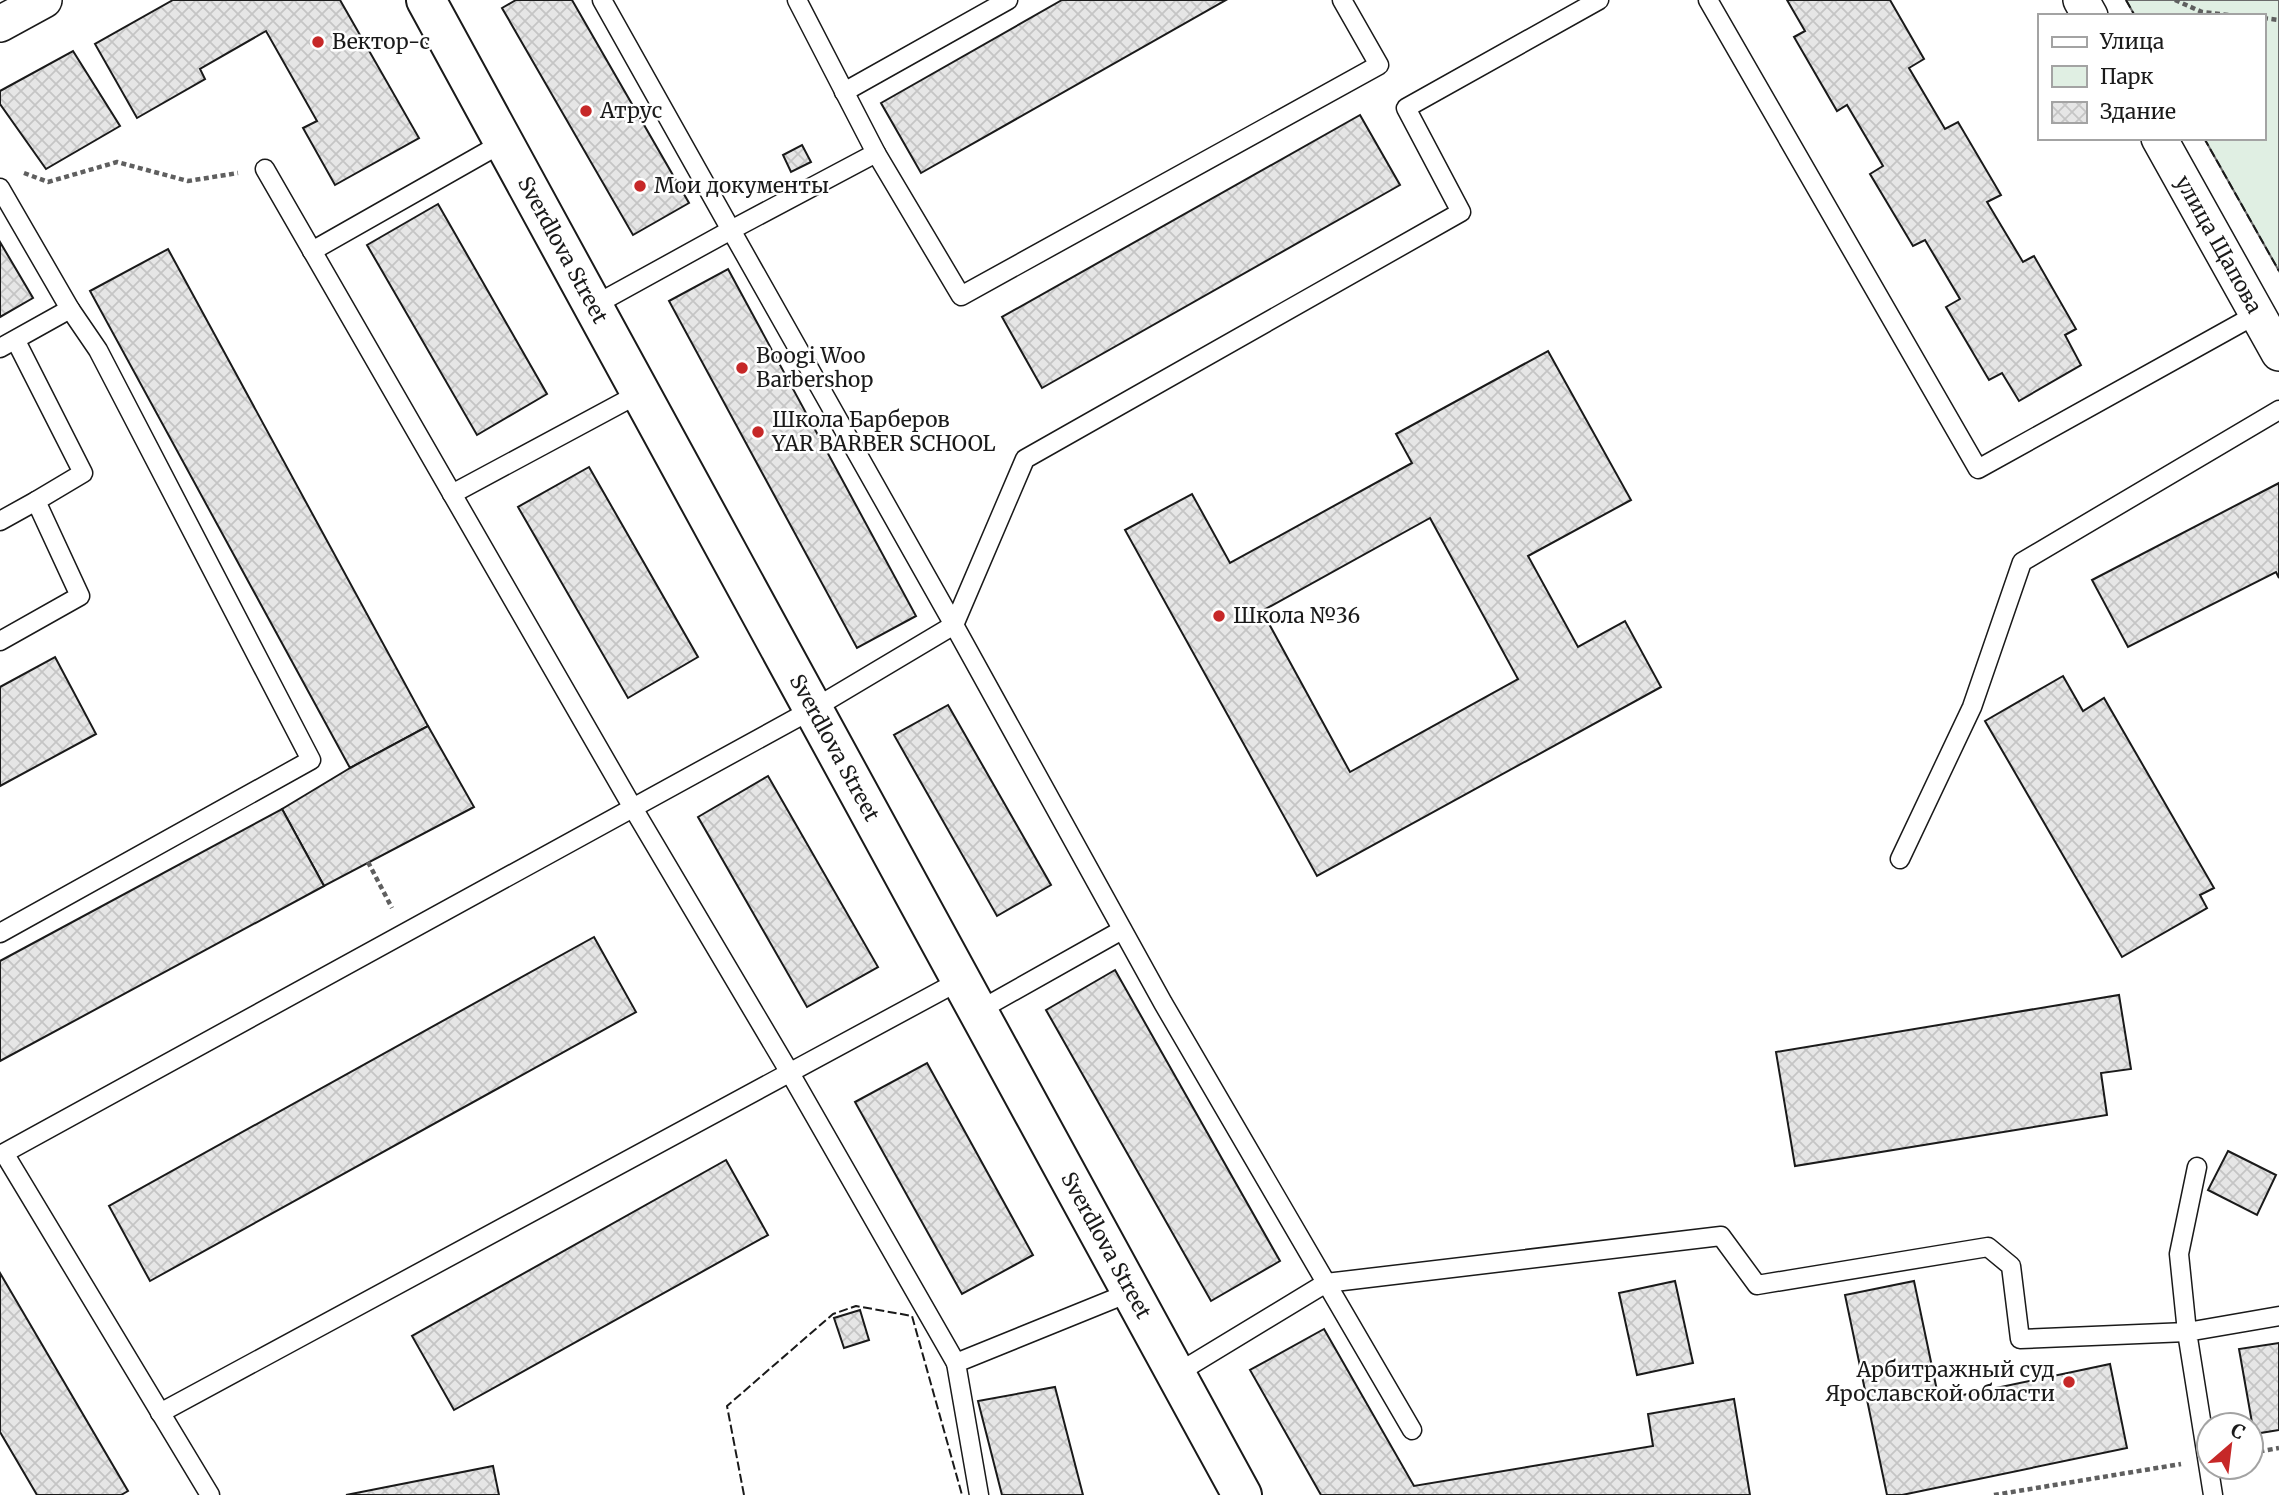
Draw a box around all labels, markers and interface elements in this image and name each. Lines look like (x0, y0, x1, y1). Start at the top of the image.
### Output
legend (2038, 14, 2265, 140)
place label: Вектор-с (332, 28, 430, 55)
text: Улица (2099, 28, 2164, 55)
marker: Вектор-с (310, 34, 326, 50)
text: Парк (2100, 63, 2154, 90)
place label: Атрус (599, 97, 662, 124)
text: Здание (2100, 98, 2176, 125)
marker: Атрус (578, 103, 594, 119)
street label: улица Щапова (2170, 171, 2268, 318)
street label: Sverdlova Street (512, 172, 614, 328)
place label: Мои документы (654, 172, 829, 199)
marker: Мои документы (632, 178, 648, 194)
place label: Boogi Woo Barbershop (756, 342, 873, 393)
marker: Boogi Woo Barbershop (734, 360, 750, 376)
place label: Школа Барберов YAR BARBER SCHOOL (771, 406, 996, 457)
marker: Школа Барберов YAR BARBER SCHOOL (750, 424, 766, 440)
place label: Школа №36 (1233, 602, 1360, 629)
marker: Школа №36 (1211, 608, 1227, 624)
street label: Sverdlova Street (784, 669, 886, 826)
street label: Sverdlova Street (1055, 1167, 1157, 1323)
place label: Арбитражный суд Ярославской области (1825, 1356, 2055, 1407)
marker: Арбитражный суд Ярославской области (2061, 1374, 2077, 1390)
north arrow (2195, 1411, 2265, 1481)
text: С (2227, 1417, 2249, 1445)

